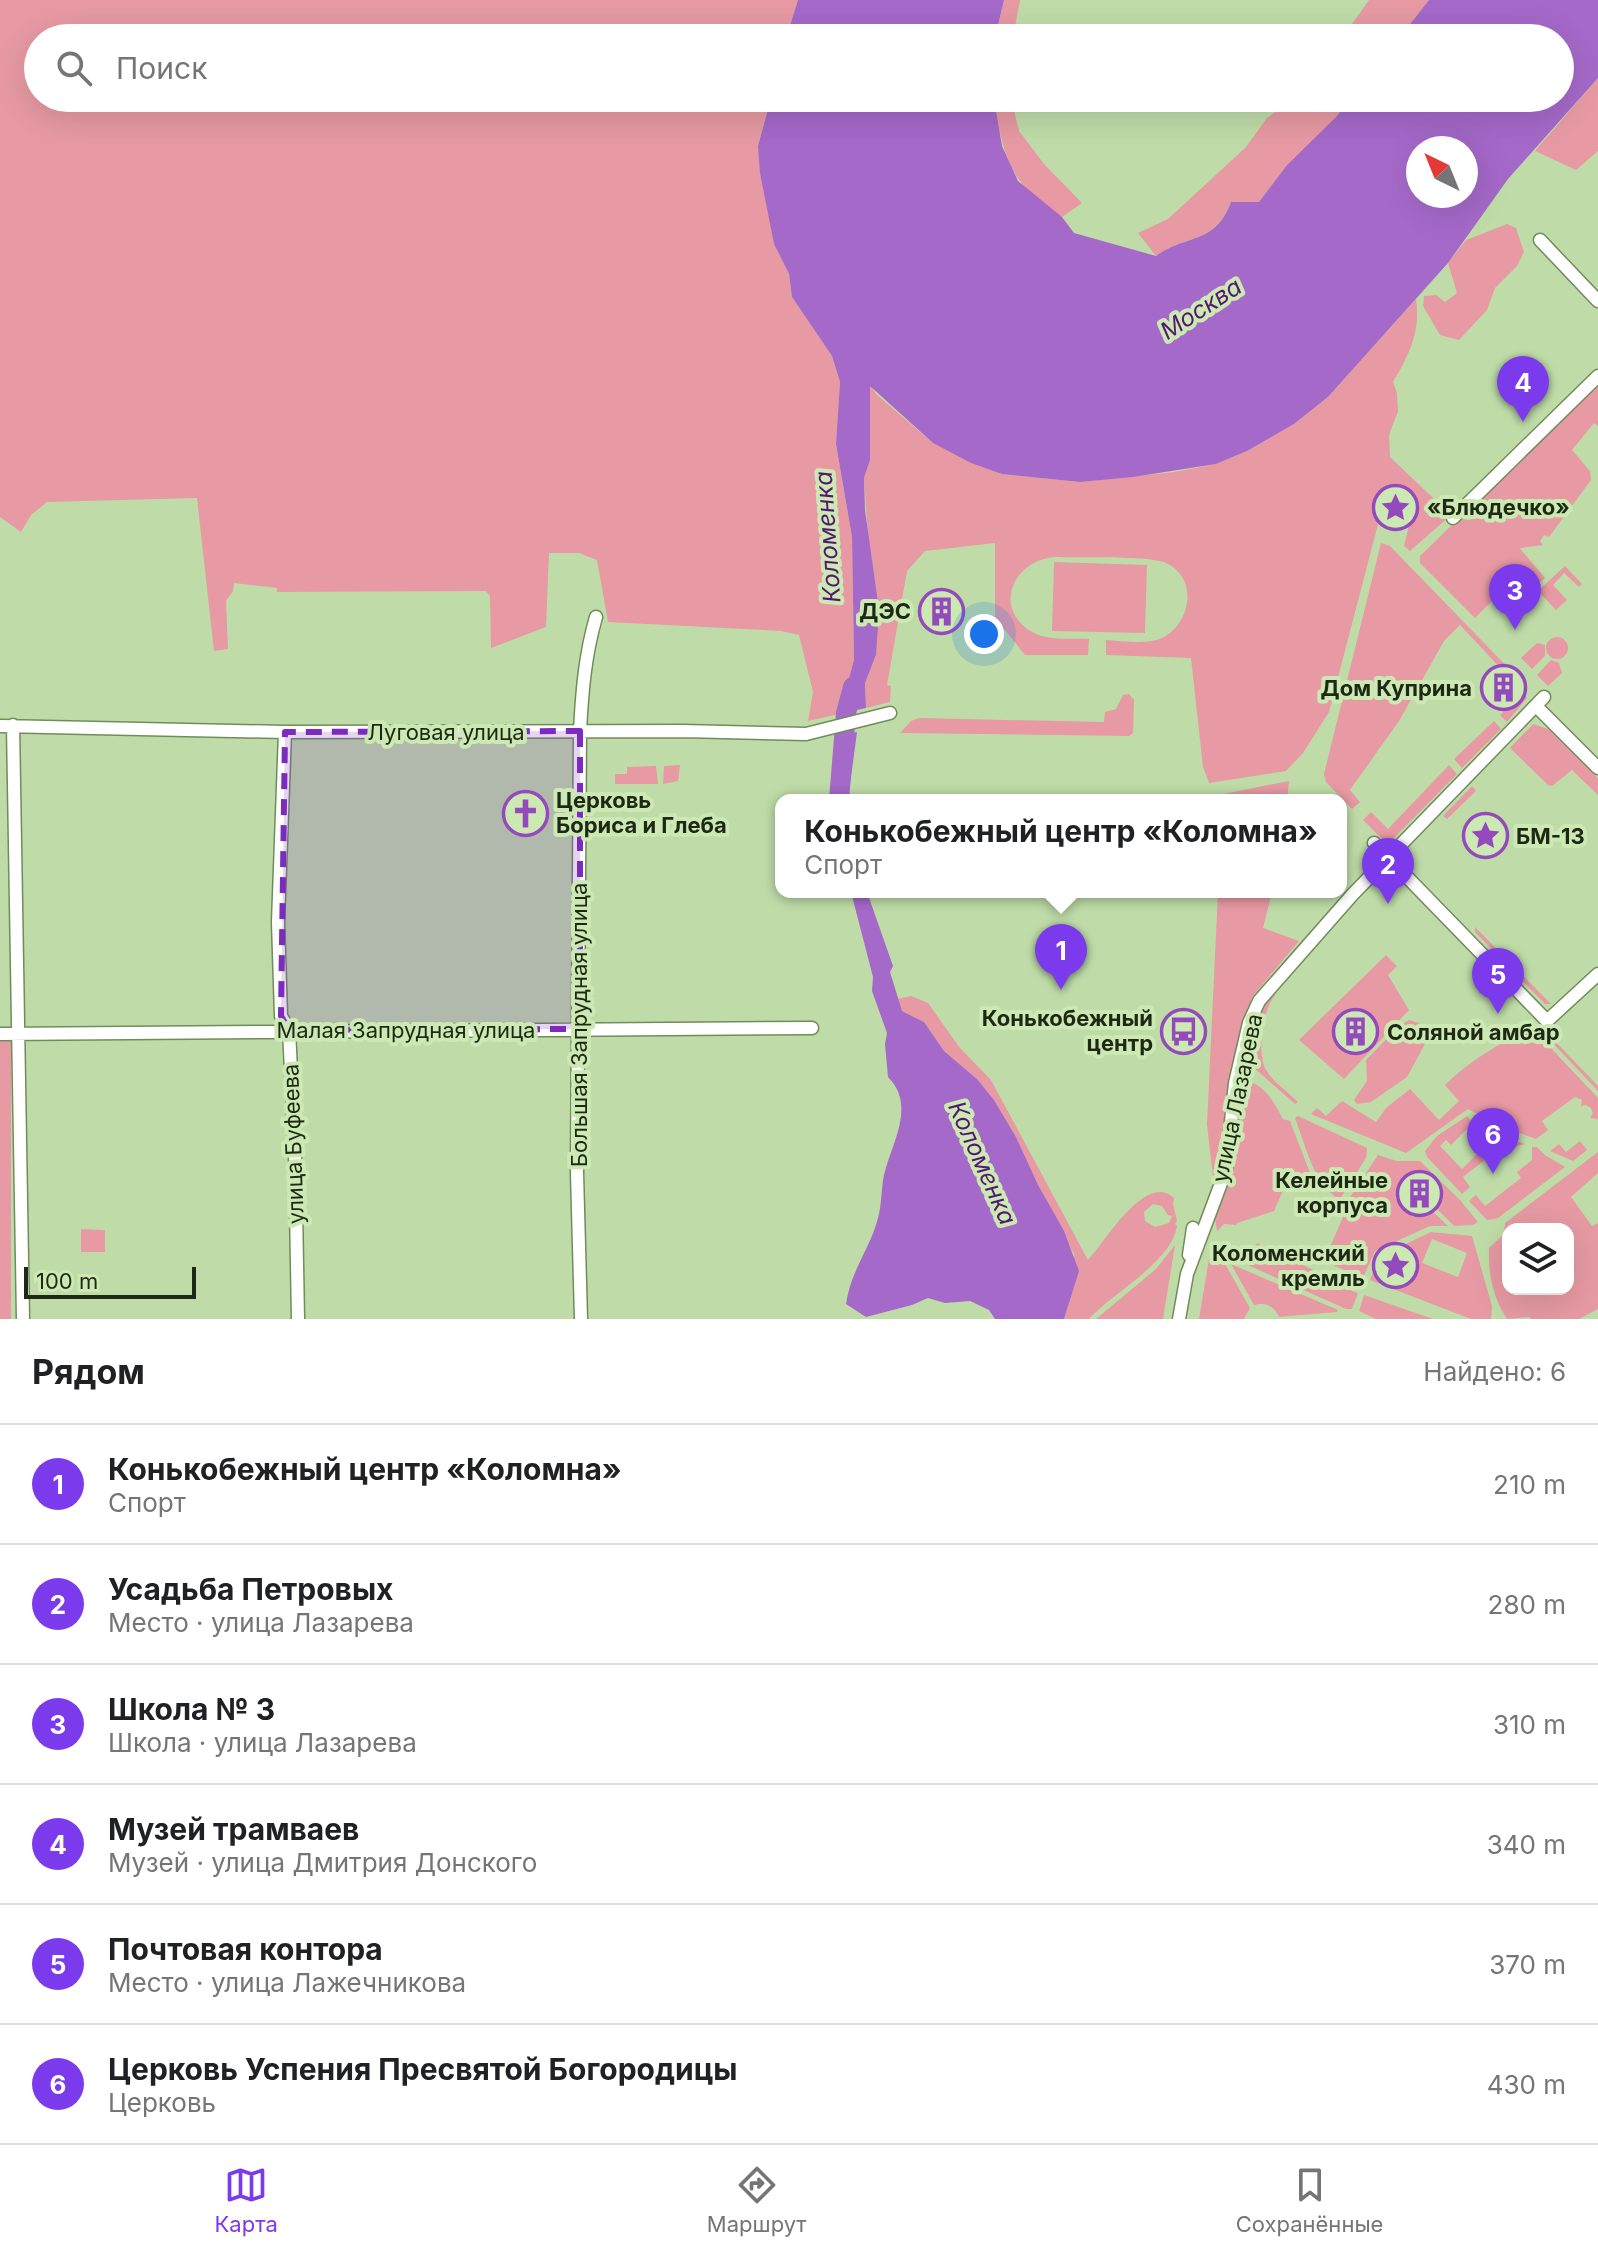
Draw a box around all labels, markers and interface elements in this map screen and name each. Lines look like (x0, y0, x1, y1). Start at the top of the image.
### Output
search box (24, 24, 1574, 112)
icon: search (52, 46, 96, 90)
text: Поиск (116, 50, 207, 86)
north arrow (1406, 136, 1478, 208)
water label: Москва (1155, 272, 1247, 346)
pin: 4 (1497, 356, 1549, 422)
water label: Коломенка (808, 470, 847, 604)
place icon: «Блюдечко» (1372, 483, 1420, 531)
place label: «Блюдечко» (1427, 494, 1570, 520)
pin: 3 (1489, 564, 1541, 630)
building icon: ДЭС (918, 587, 966, 635)
place label: ДЭС (859, 598, 911, 624)
your location (964, 614, 1004, 654)
building icon: Дом Куприна (1479, 664, 1527, 712)
place label: Дом Куприна (1321, 675, 1472, 701)
street label: Луговая улица (367, 719, 525, 745)
place label: Церковь Бориса и Глеба (556, 787, 727, 838)
church icon: Церковь Бориса и Глеба (501, 789, 549, 837)
popup (775, 794, 1347, 898)
place icon: БМ-13 (1461, 812, 1509, 860)
text: Конькобежный центр «Коломна» (804, 813, 1318, 849)
place label: БМ-13 (1516, 823, 1585, 849)
pin: 2 (1362, 838, 1414, 904)
text: Спорт (804, 849, 882, 880)
street label: Большая Запрудная улица (566, 883, 592, 1167)
pin: 1 (1035, 924, 1087, 990)
pin: 5 (1472, 948, 1524, 1014)
place label: Конькобежный центр (982, 1005, 1153, 1056)
bus stop icon: Конькобежный центр (1160, 1007, 1208, 1055)
building icon: Соляной амбар (1332, 1008, 1380, 1056)
street label: улица Лазарева (1206, 1011, 1268, 1185)
street label: Малая Запрудная улица (277, 1017, 535, 1043)
place label: Соляной амбар (1387, 1019, 1560, 1045)
street label: улица Буфеева (277, 1063, 309, 1225)
water label: Коломенка (942, 1097, 1023, 1229)
pin: 6 (1467, 1108, 1519, 1174)
place label: Келейные корпуса (1275, 1167, 1388, 1218)
building icon: Келейные корпуса (1395, 1169, 1443, 1217)
map controls (1502, 1223, 1574, 1295)
button: layers (1502, 1223, 1574, 1295)
place label: Коломенский кремль (1212, 1240, 1365, 1291)
place icon: Коломенский кремль (1372, 1242, 1420, 1290)
scale bar (24, 1263, 196, 1299)
text: 100 m (36, 1268, 98, 1294)
text: Рядом (32, 1351, 145, 1392)
text: Найдено: 6 (1423, 1356, 1566, 1387)
text: Конькобежный центр «Коломна» (108, 1451, 622, 1487)
text: 1 (52, 1469, 64, 1500)
text: 210 m (1493, 1469, 1566, 1500)
text: Спорт (108, 1487, 186, 1518)
text: Усадьба Петровых (108, 1571, 394, 1607)
text: 2 (50, 1589, 66, 1620)
text: 280 m (1488, 1589, 1566, 1620)
text: Место · улица Лазарева (108, 1607, 414, 1638)
text: Школа № 3 (108, 1691, 275, 1727)
text: 3 (50, 1709, 66, 1740)
text: 310 m (1493, 1709, 1566, 1740)
text: Школа · улица Лазарева (108, 1727, 417, 1758)
text: Музей трамваев (108, 1811, 359, 1847)
text: 4 (49, 1829, 67, 1860)
text: 340 m (1487, 1829, 1566, 1860)
text: Музей · улица Дмитрия Донского (108, 1847, 537, 1878)
text: Почтовая контора (108, 1931, 383, 1967)
text: 5 (50, 1949, 66, 1980)
text: 370 m (1489, 1949, 1566, 1980)
text: Место · улица Лажечникова (108, 1967, 466, 1998)
text: Церковь Успения Пресвятой Богородицы (108, 2051, 738, 2087)
text: 6 (50, 2069, 66, 2100)
text: 430 m (1487, 2069, 1566, 2100)
text: Церковь (108, 2087, 216, 2118)
tab: Карта (215, 2163, 278, 2237)
tab: Маршрут (707, 2163, 807, 2237)
tab: Сохранённые (1236, 2163, 1383, 2237)

